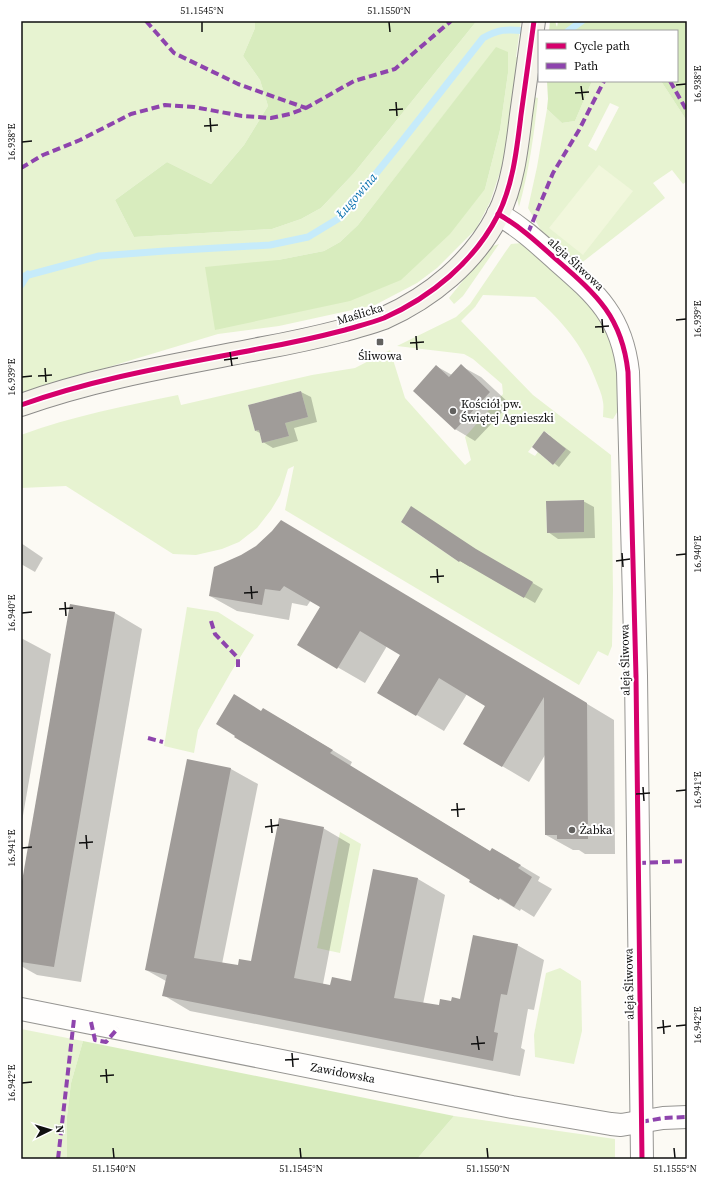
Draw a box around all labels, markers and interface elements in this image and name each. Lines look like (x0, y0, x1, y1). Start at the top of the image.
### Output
text: 51.1545°N (180, 4, 224, 17)
text: 51.1550°N (367, 4, 411, 17)
legend (538, 30, 678, 82)
text: Cycle path (574, 38, 630, 54)
text: Path (574, 58, 598, 74)
text: 16.938°E (691, 65, 704, 103)
text: 16.938°E (5, 123, 18, 161)
water label: Ługowina (331, 169, 381, 222)
street label: aleja Śliwowa (544, 234, 608, 295)
street label: Maślicka (335, 299, 386, 329)
text: 16.939°E (691, 300, 704, 338)
marker: Śliwowa (375, 337, 385, 347)
place label: Śliwowa (358, 348, 403, 364)
text: 16.939°E (5, 358, 18, 396)
place label: Kościół pw. Świętej Agnieszki (461, 396, 554, 426)
marker: Kościół pw. Świętej Agnieszki (448, 406, 458, 416)
text: 16.940°E (691, 535, 704, 573)
text: 16.940°E (5, 594, 18, 632)
street label: aleja Śliwowa (616, 623, 634, 696)
text: 16.941°E (691, 771, 704, 809)
place label: Żabka (580, 822, 613, 838)
marker: Żabka (567, 825, 577, 835)
text: 16.941°E (5, 829, 18, 867)
street label: aleja Śliwowa (620, 947, 638, 1020)
text: 16.942°E (691, 1006, 704, 1044)
street label: Zawidowska (309, 1059, 378, 1087)
text: 16.942°E (5, 1064, 18, 1102)
north arrow (30, 1110, 70, 1150)
text: N (52, 1125, 67, 1134)
text: 51.1540°N (92, 1162, 136, 1175)
text: 51.1545°N (279, 1162, 323, 1175)
text: 51.1550°N (466, 1162, 510, 1175)
text: 51.1555°N (653, 1162, 697, 1175)

